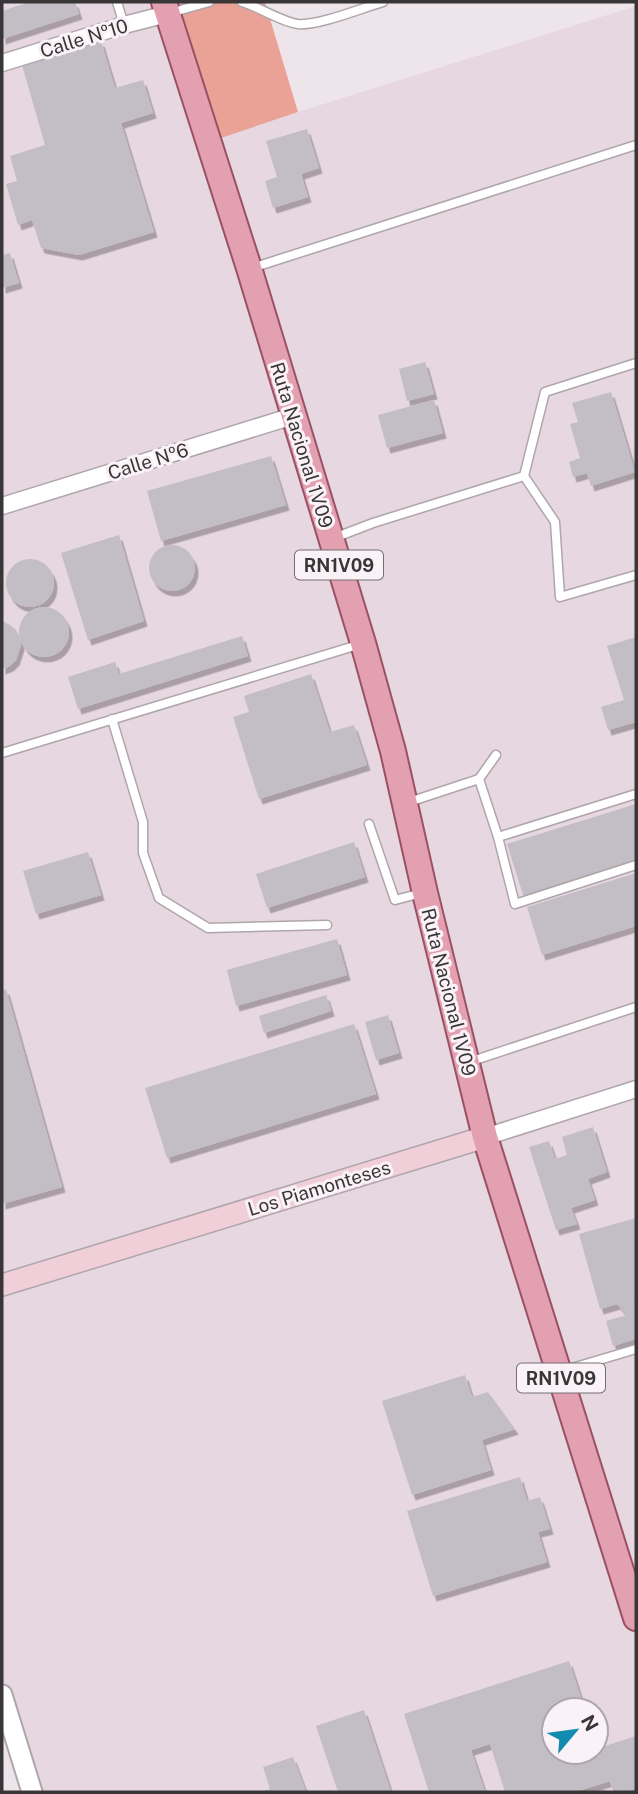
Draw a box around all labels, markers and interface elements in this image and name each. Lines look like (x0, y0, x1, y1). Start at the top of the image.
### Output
street label: Calle Nº10 (37, 14, 131, 62)
street label: Ruta Nacional 1V09 (266, 359, 338, 531)
street label: Calle Nº6 (105, 438, 191, 484)
road number: RN1V09 (295, 550, 383, 580)
street label: Ruta Nacional 1V09 (417, 906, 481, 1078)
street label: Los Piamonteses (245, 1156, 393, 1220)
road number: RN1V09 (517, 1364, 605, 1392)
north arrow (540, 1696, 610, 1766)
text: N (577, 1711, 603, 1735)

